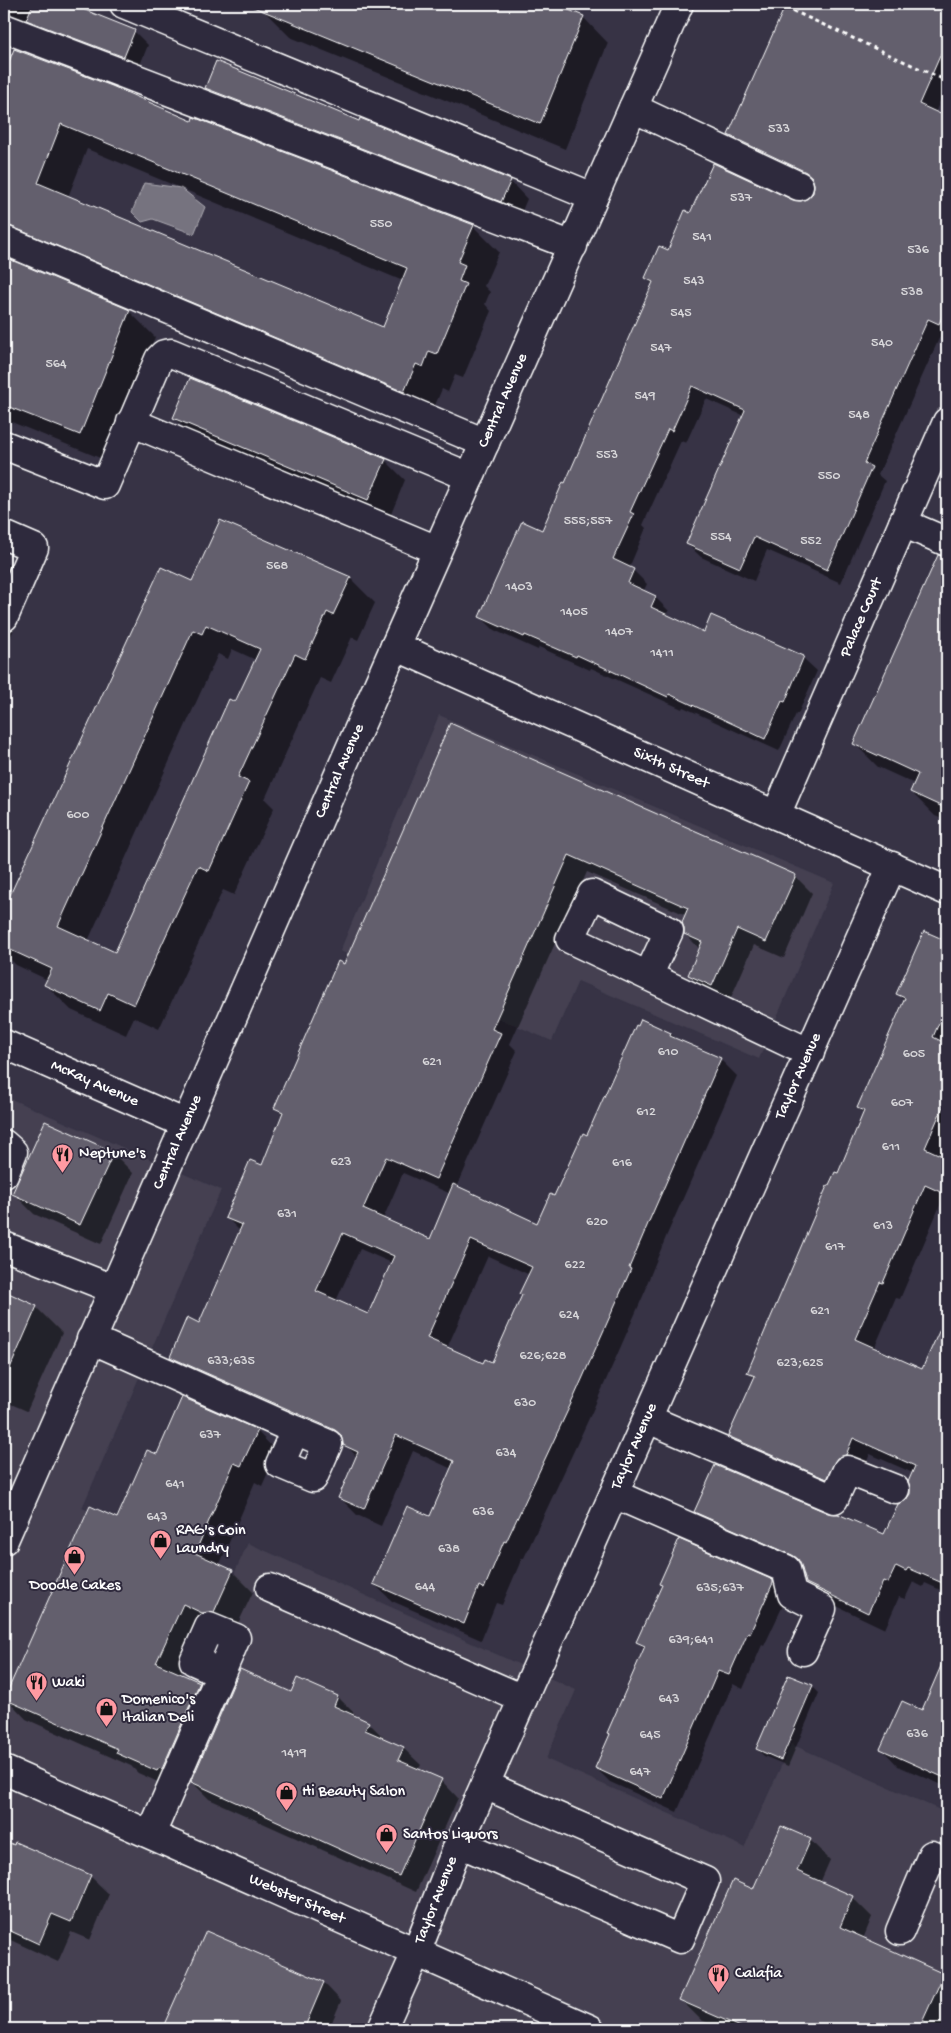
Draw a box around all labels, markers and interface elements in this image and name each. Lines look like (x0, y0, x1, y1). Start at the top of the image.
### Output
house number: 533 (768, 121, 790, 138)
house number: 537 (730, 190, 753, 207)
house number: 550 (370, 216, 392, 233)
house number: 541 (692, 229, 712, 246)
house number: 536 (907, 242, 930, 259)
house number: 543 (683, 273, 705, 290)
house number: 538 (901, 284, 923, 301)
house number: 545 (670, 305, 692, 322)
house number: 540 (871, 335, 893, 352)
house number: 547 (650, 340, 672, 357)
street label: Central Avenue (474, 350, 533, 451)
house number: 564 (45, 356, 67, 373)
house number: 549 (635, 388, 656, 405)
house number: 548 (848, 407, 870, 424)
house number: 553 (596, 447, 618, 464)
house number: 550 (818, 468, 840, 485)
house number: 555;557 (564, 513, 613, 530)
house number: 554 (710, 529, 732, 546)
house number: 552 (800, 533, 822, 550)
house number: 568 (266, 558, 288, 575)
street label: Palace Court (836, 574, 888, 661)
house number: 1403 (504, 579, 533, 596)
house number: 1405 (559, 604, 588, 621)
house number: 1407 (604, 624, 633, 641)
house number: 1411 (649, 645, 674, 662)
street label: Central Avenue (311, 720, 369, 821)
street label: Sixth Street (630, 743, 713, 794)
house number: 600 (67, 807, 90, 824)
street label: Taylor Avenue (771, 1030, 827, 1123)
house number: 610 (658, 1044, 678, 1061)
house number: 605 (903, 1046, 925, 1063)
house number: 621 (422, 1054, 442, 1071)
street label: McKay Avenue (48, 1056, 142, 1112)
street label: Central Avenue (149, 1092, 207, 1192)
house number: 607 (891, 1095, 914, 1112)
house number: 612 (636, 1104, 656, 1121)
house number: 611 (882, 1139, 900, 1156)
restaurant icon: Neptune's (51, 1142, 75, 1173)
place label: Neptune's (79, 1145, 147, 1164)
house number: 623 (330, 1154, 352, 1171)
house number: 616 (612, 1155, 633, 1172)
house number: 631 (277, 1206, 297, 1223)
house number: 620 (586, 1214, 608, 1231)
house number: 613 (873, 1218, 893, 1235)
house number: 617 (825, 1239, 846, 1256)
house number: 622 (565, 1257, 586, 1274)
house number: 621 (810, 1303, 830, 1320)
house number: 624 (559, 1307, 580, 1324)
house number: 626;628 (519, 1348, 567, 1365)
house number: 633;635 (207, 1353, 255, 1370)
house number: 623;625 (777, 1355, 823, 1372)
house number: 630 (514, 1395, 536, 1412)
street label: Taylor Avenue (607, 1400, 662, 1494)
house number: 637 (199, 1427, 222, 1444)
house number: 634 (496, 1445, 517, 1462)
house number: 641 (165, 1476, 185, 1493)
house number: 636 (472, 1504, 495, 1521)
house number: 643 (147, 1509, 168, 1526)
place label: RAG's Coin Laundry (176, 1522, 246, 1559)
shop icon: RAG's Coin Laundry (148, 1528, 172, 1559)
house number: 638 (438, 1541, 460, 1558)
shop icon: Doodle Cakes (63, 1545, 87, 1576)
place label: Doodle Cakes (29, 1577, 122, 1596)
house number: 644 (415, 1579, 436, 1596)
house number: 635;637 (696, 1580, 745, 1597)
house number: 639;641 (668, 1632, 714, 1649)
restaurant icon: Waki (24, 1671, 48, 1702)
place label: Waki (52, 1674, 85, 1693)
place label: Domenico's Italian Deli (121, 1691, 196, 1728)
house number: 643 (659, 1691, 680, 1708)
shop icon: Domenico's Italian Deli (94, 1697, 118, 1728)
house number: 636 (906, 1726, 929, 1743)
house number: 645 (639, 1727, 661, 1744)
house number: 1419 (281, 1745, 306, 1762)
house number: 647 (630, 1764, 651, 1781)
shop icon: Hi Beauty Salon (274, 1780, 298, 1811)
place label: Hi Beauty Salon (302, 1783, 406, 1802)
shop icon: Santos Liquors (375, 1823, 399, 1854)
place label: Santos Liquors (403, 1826, 499, 1845)
street label: Taylor Avenue (411, 1853, 463, 1948)
street label: Webster Street (246, 1870, 349, 1929)
restaurant icon: Calafia (707, 1962, 731, 1993)
place label: Calafia (735, 1965, 783, 1984)

